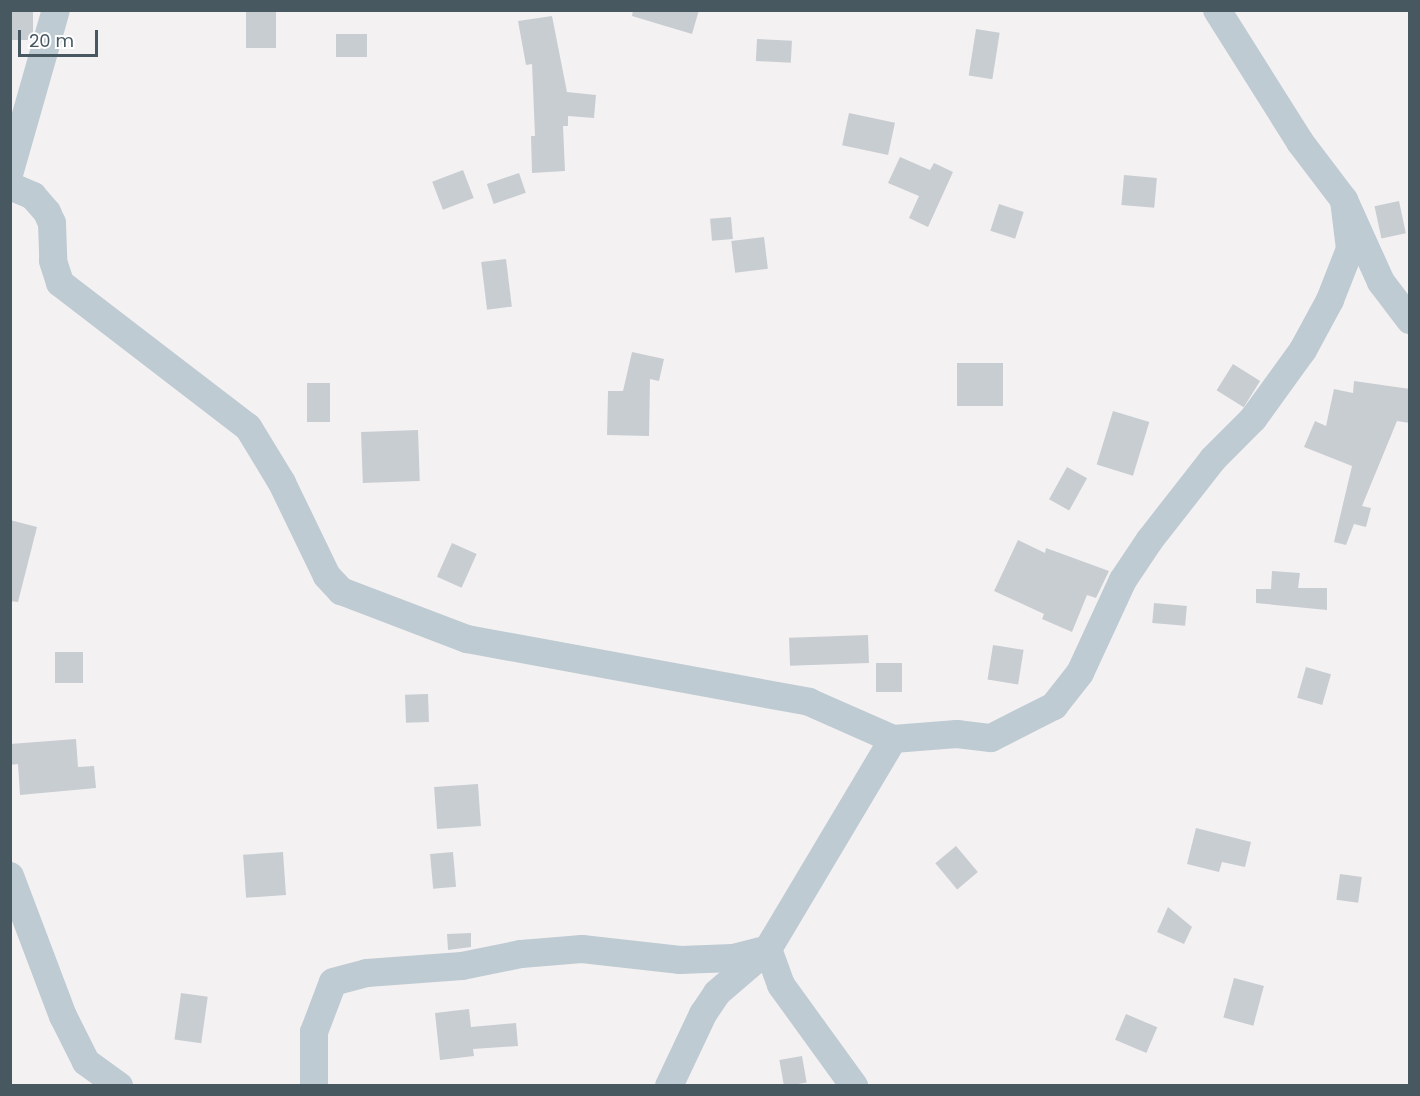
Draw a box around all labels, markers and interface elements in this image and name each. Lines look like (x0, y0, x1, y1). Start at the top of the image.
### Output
scale bar (21, 18, 100, 56)
text: 20 m (29, 28, 74, 53)

